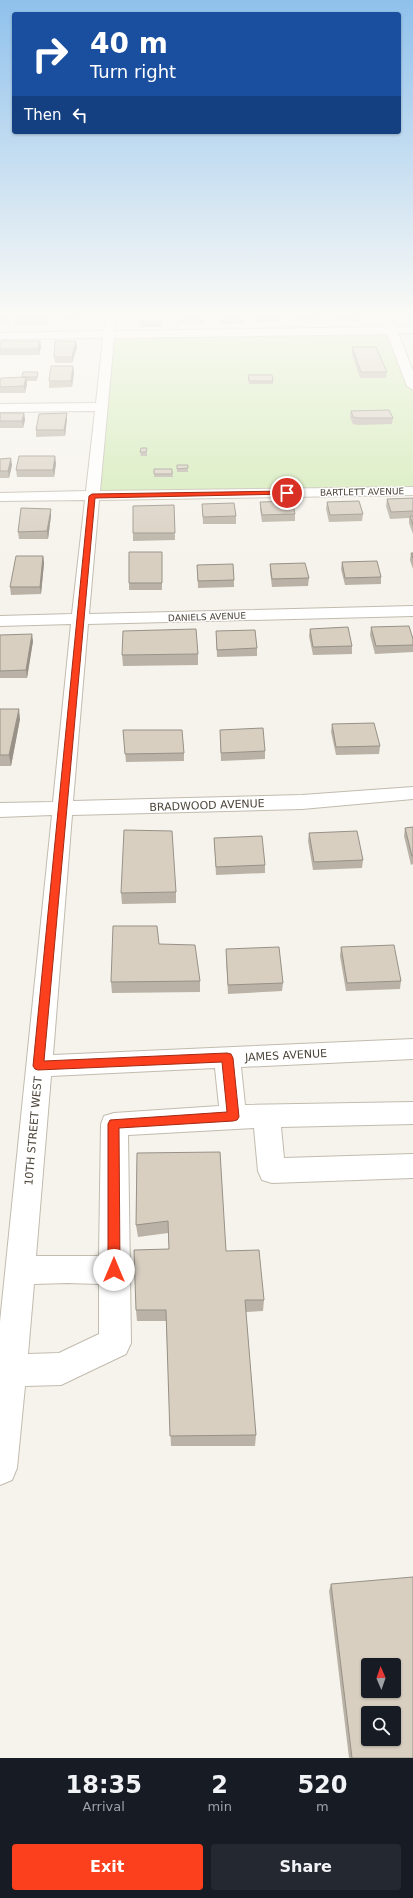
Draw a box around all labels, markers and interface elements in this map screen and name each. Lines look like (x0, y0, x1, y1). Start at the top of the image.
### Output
text: 40 m (90, 27, 168, 60)
icon: right (24, 28, 76, 80)
text: Turn right (90, 61, 176, 82)
icon: left (69, 104, 91, 126)
text: Then (24, 106, 61, 124)
pin (270, 476, 304, 510)
icon: arrive (276, 482, 298, 504)
street label: BARTLETT AVENUE (320, 486, 405, 498)
street label: DANIELS AVENUE (168, 611, 246, 623)
street label: BRADWOOD AVENUE (149, 797, 265, 814)
street label: JAMES AVENUE (244, 1047, 327, 1064)
street label: 10TH STREET WEST (22, 1076, 45, 1186)
position arrow (93, 1249, 135, 1291)
north arrow (361, 1658, 401, 1698)
map controls (361, 1658, 401, 1746)
button: search (361, 1706, 401, 1746)
text: 18:35 (65, 1771, 142, 1799)
text: 2 (211, 1771, 228, 1799)
text: 520 (297, 1771, 347, 1799)
text: Arrival (83, 1799, 125, 1814)
text: min (207, 1799, 232, 1814)
text: m (316, 1799, 329, 1814)
button: Exit (12, 1844, 203, 1890)
button: Share (211, 1844, 401, 1890)

